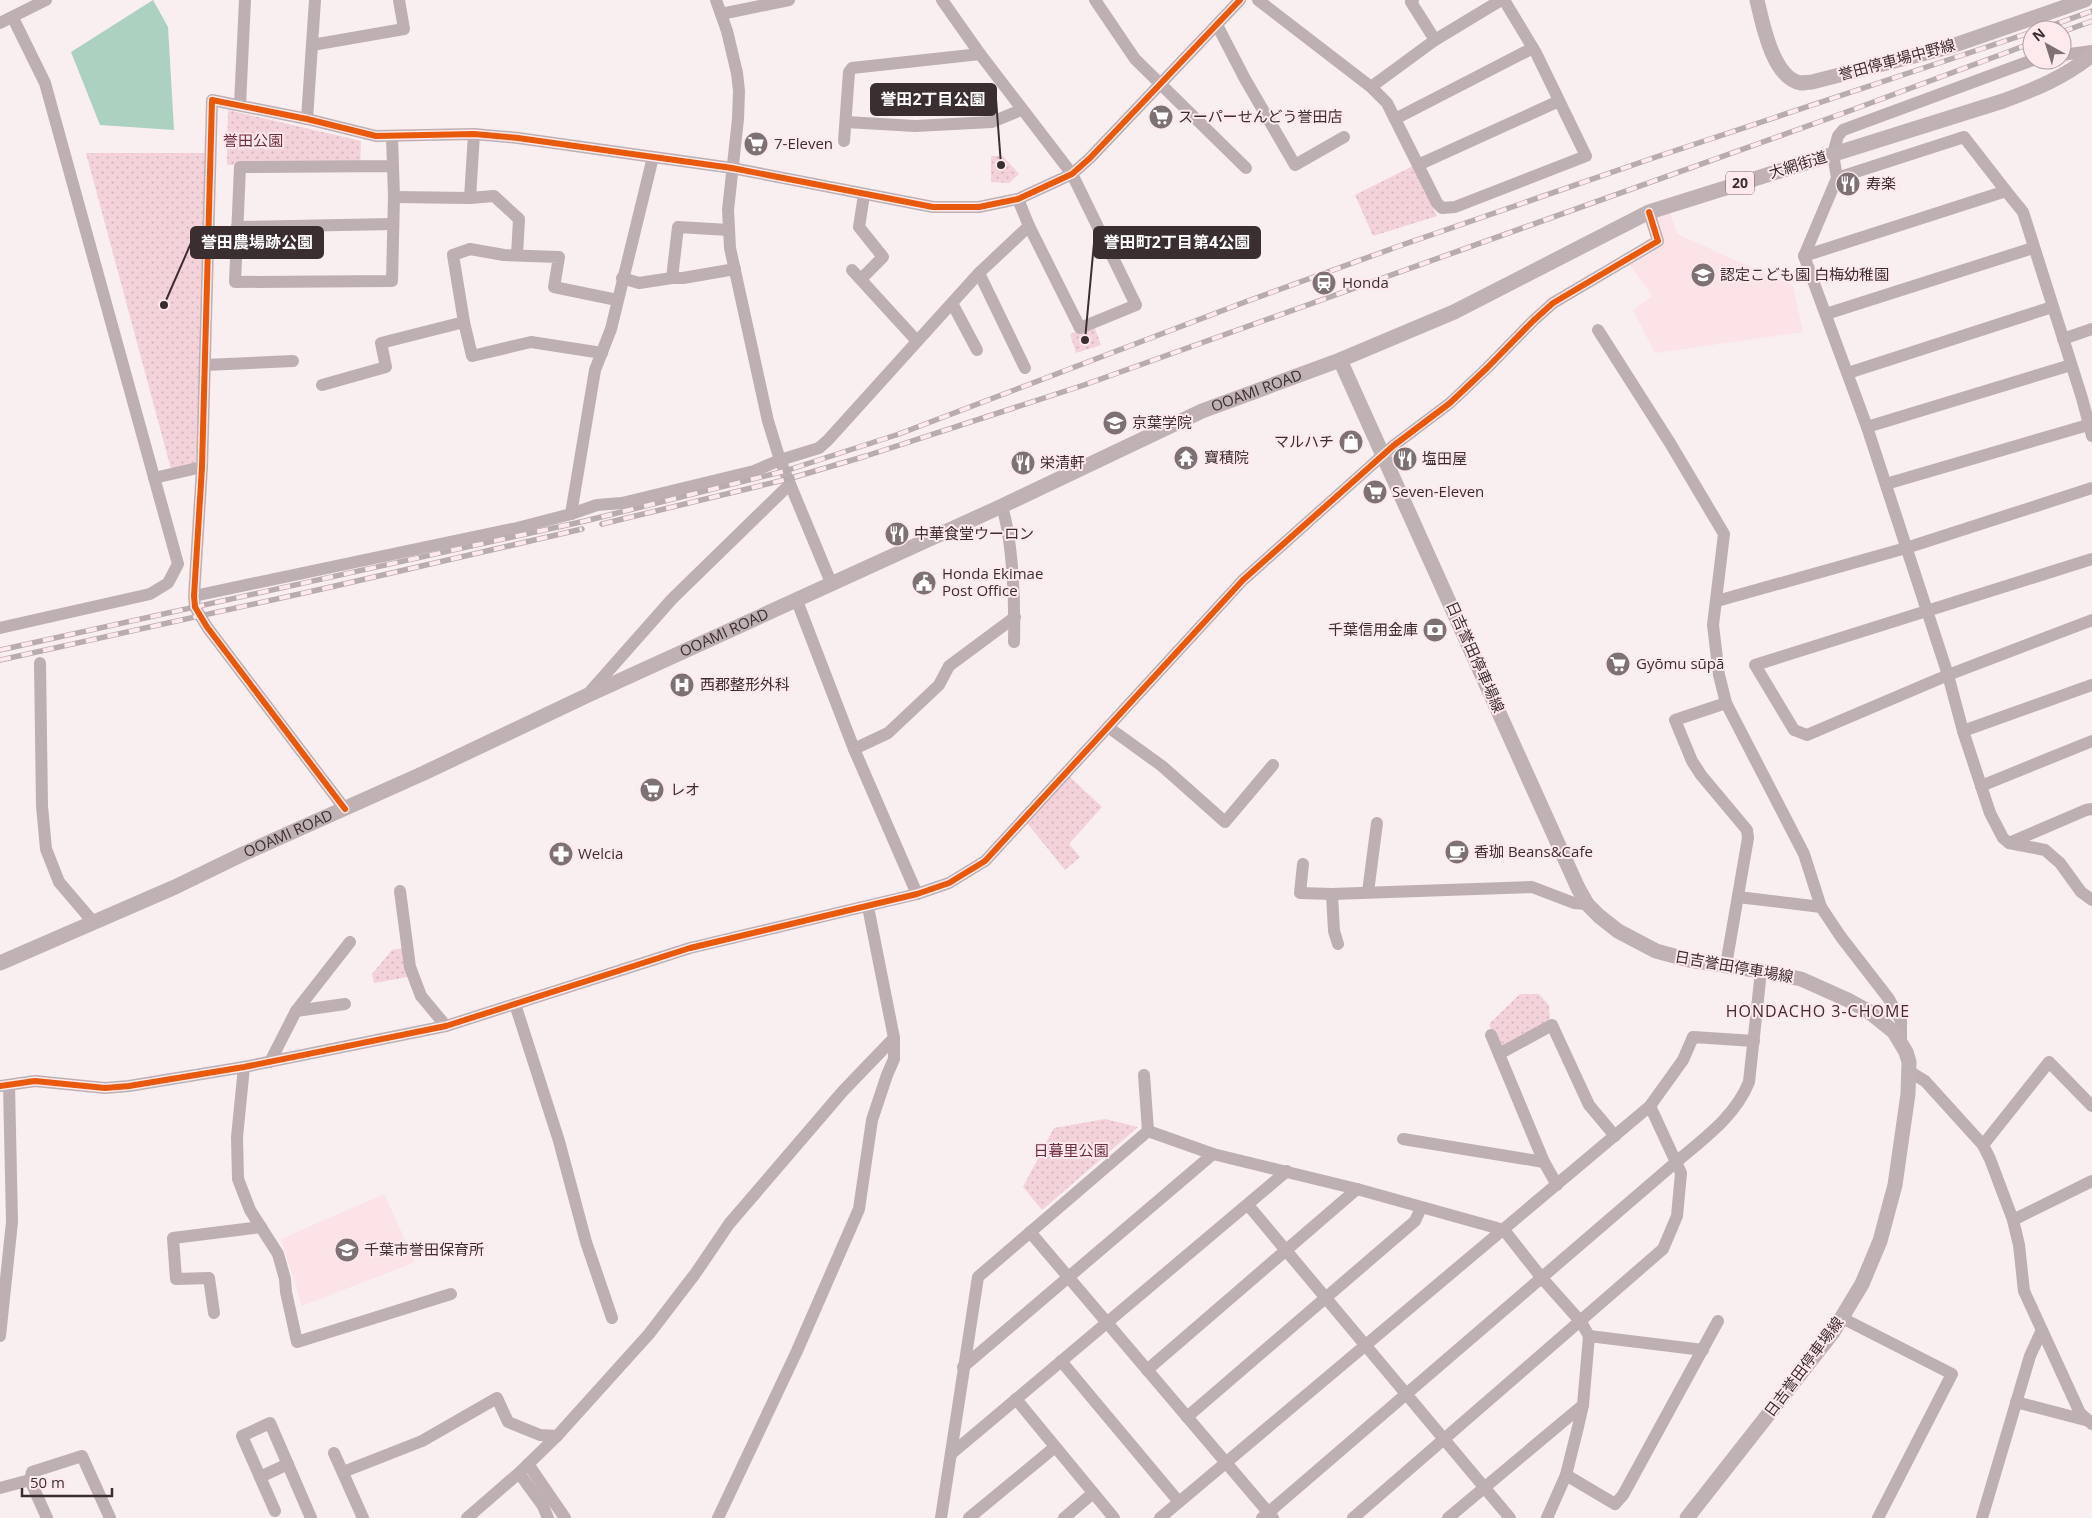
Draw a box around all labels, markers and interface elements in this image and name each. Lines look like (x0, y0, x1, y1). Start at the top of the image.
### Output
north arrow (2022, 20, 2072, 70)
text: N (2028, 24, 2049, 45)
street label: 誉田停車場中野線 (1836, 34, 1957, 84)
callout: 誉田2丁目公園 (871, 84, 996, 115)
text: 誉田2丁目公園 (880, 88, 986, 110)
supermarket icon: スーパーせんどう誉田店 (1148, 104, 1174, 130)
place label: スーパーせんどう誉田店 (1178, 106, 1342, 126)
park label: 誉田公園 (223, 130, 283, 150)
supermarket icon: 7-Eleven (743, 131, 769, 157)
place label: 7-Eleven (774, 133, 833, 153)
street label: 大網街道 (1766, 146, 1829, 182)
restaurant icon: 寿楽 (1835, 171, 1861, 197)
road number: 20 (1726, 172, 1754, 194)
place label: 寿楽 (1866, 173, 1896, 193)
callout: 誉田農場跡公園 (191, 227, 323, 258)
callout: 誉田町2丁目第4公園 (1094, 227, 1260, 258)
text: 誉田農場跡公園 (201, 231, 313, 253)
text: 誉田町2丁目第4公園 (1104, 231, 1250, 253)
school or university icon: 認定こども園 白梅幼稚園 (1690, 262, 1716, 288)
place label: 認定こども園 白梅幼稚園 (1720, 264, 1889, 284)
station icon: Honda (1311, 270, 1337, 296)
place label: Honda (1342, 272, 1389, 292)
street label: OOAMI ROAD (1208, 364, 1305, 416)
school or university icon: 京葉学院 (1102, 410, 1128, 436)
place label: 京葉学院 (1132, 412, 1192, 432)
shop icon: マルハチ (1338, 429, 1364, 455)
place label: マルハチ (1274, 431, 1334, 451)
temple icon: 寶積院 (1173, 445, 1199, 471)
restaurant icon: 塩田屋 (1392, 446, 1418, 472)
place label: 寶積院 (1204, 447, 1249, 467)
place label: 塩田屋 (1422, 448, 1467, 468)
restaurant icon: 栄清軒 (1010, 450, 1036, 476)
place label: 栄清軒 (1040, 452, 1085, 472)
supermarket icon: Seven-Eleven (1362, 479, 1388, 505)
place label: Seven-Eleven (1392, 481, 1484, 501)
restaurant icon: 中華食堂ウーロン (884, 521, 910, 547)
place label: 中華食堂ウーロン (914, 523, 1034, 543)
place label: Honda Ekimae Post Office (942, 563, 1043, 600)
public building icon: Honda Ekimae Post Office (911, 570, 937, 596)
street label: 日吉誉田停車場線 (1442, 598, 1509, 715)
street label: OOAMI ROAD (676, 603, 772, 661)
bank icon: 千葉信用金庫 (1422, 617, 1448, 643)
place label: 千葉信用金庫 (1328, 619, 1418, 639)
supermarket icon: Gyōmu sūpā (1605, 651, 1631, 677)
place label: Gyōmu sūpā (1636, 653, 1724, 673)
hospital icon: 西郡整形外科 (669, 672, 695, 698)
place label: 西郡整形外科 (700, 674, 790, 694)
supermarket icon: レオ (639, 777, 665, 803)
place label: レオ (670, 779, 700, 799)
street label: OOAMI ROAD (240, 804, 336, 862)
cafe icon: 香珈 Beans&Cafe (1444, 839, 1470, 865)
pharmacy icon: Welcia (548, 841, 574, 867)
place label: 香珈 Beans&Cafe (1474, 841, 1593, 861)
place label: Welcia (578, 843, 623, 863)
street label: 日吉誉田停車場線 (1673, 946, 1795, 986)
district label: HONDACHO 3-CHOME (1726, 1000, 1910, 1022)
park label: 日暮里公園 (1033, 1140, 1109, 1160)
school or university icon: 千葉市誉田保育所 (334, 1237, 360, 1263)
place label: 千葉市誉田保育所 (364, 1239, 484, 1259)
street label: 日吉誉田停車場線 (1759, 1312, 1847, 1420)
scale bar (22, 1466, 112, 1498)
text: 50 m (30, 1472, 65, 1492)

